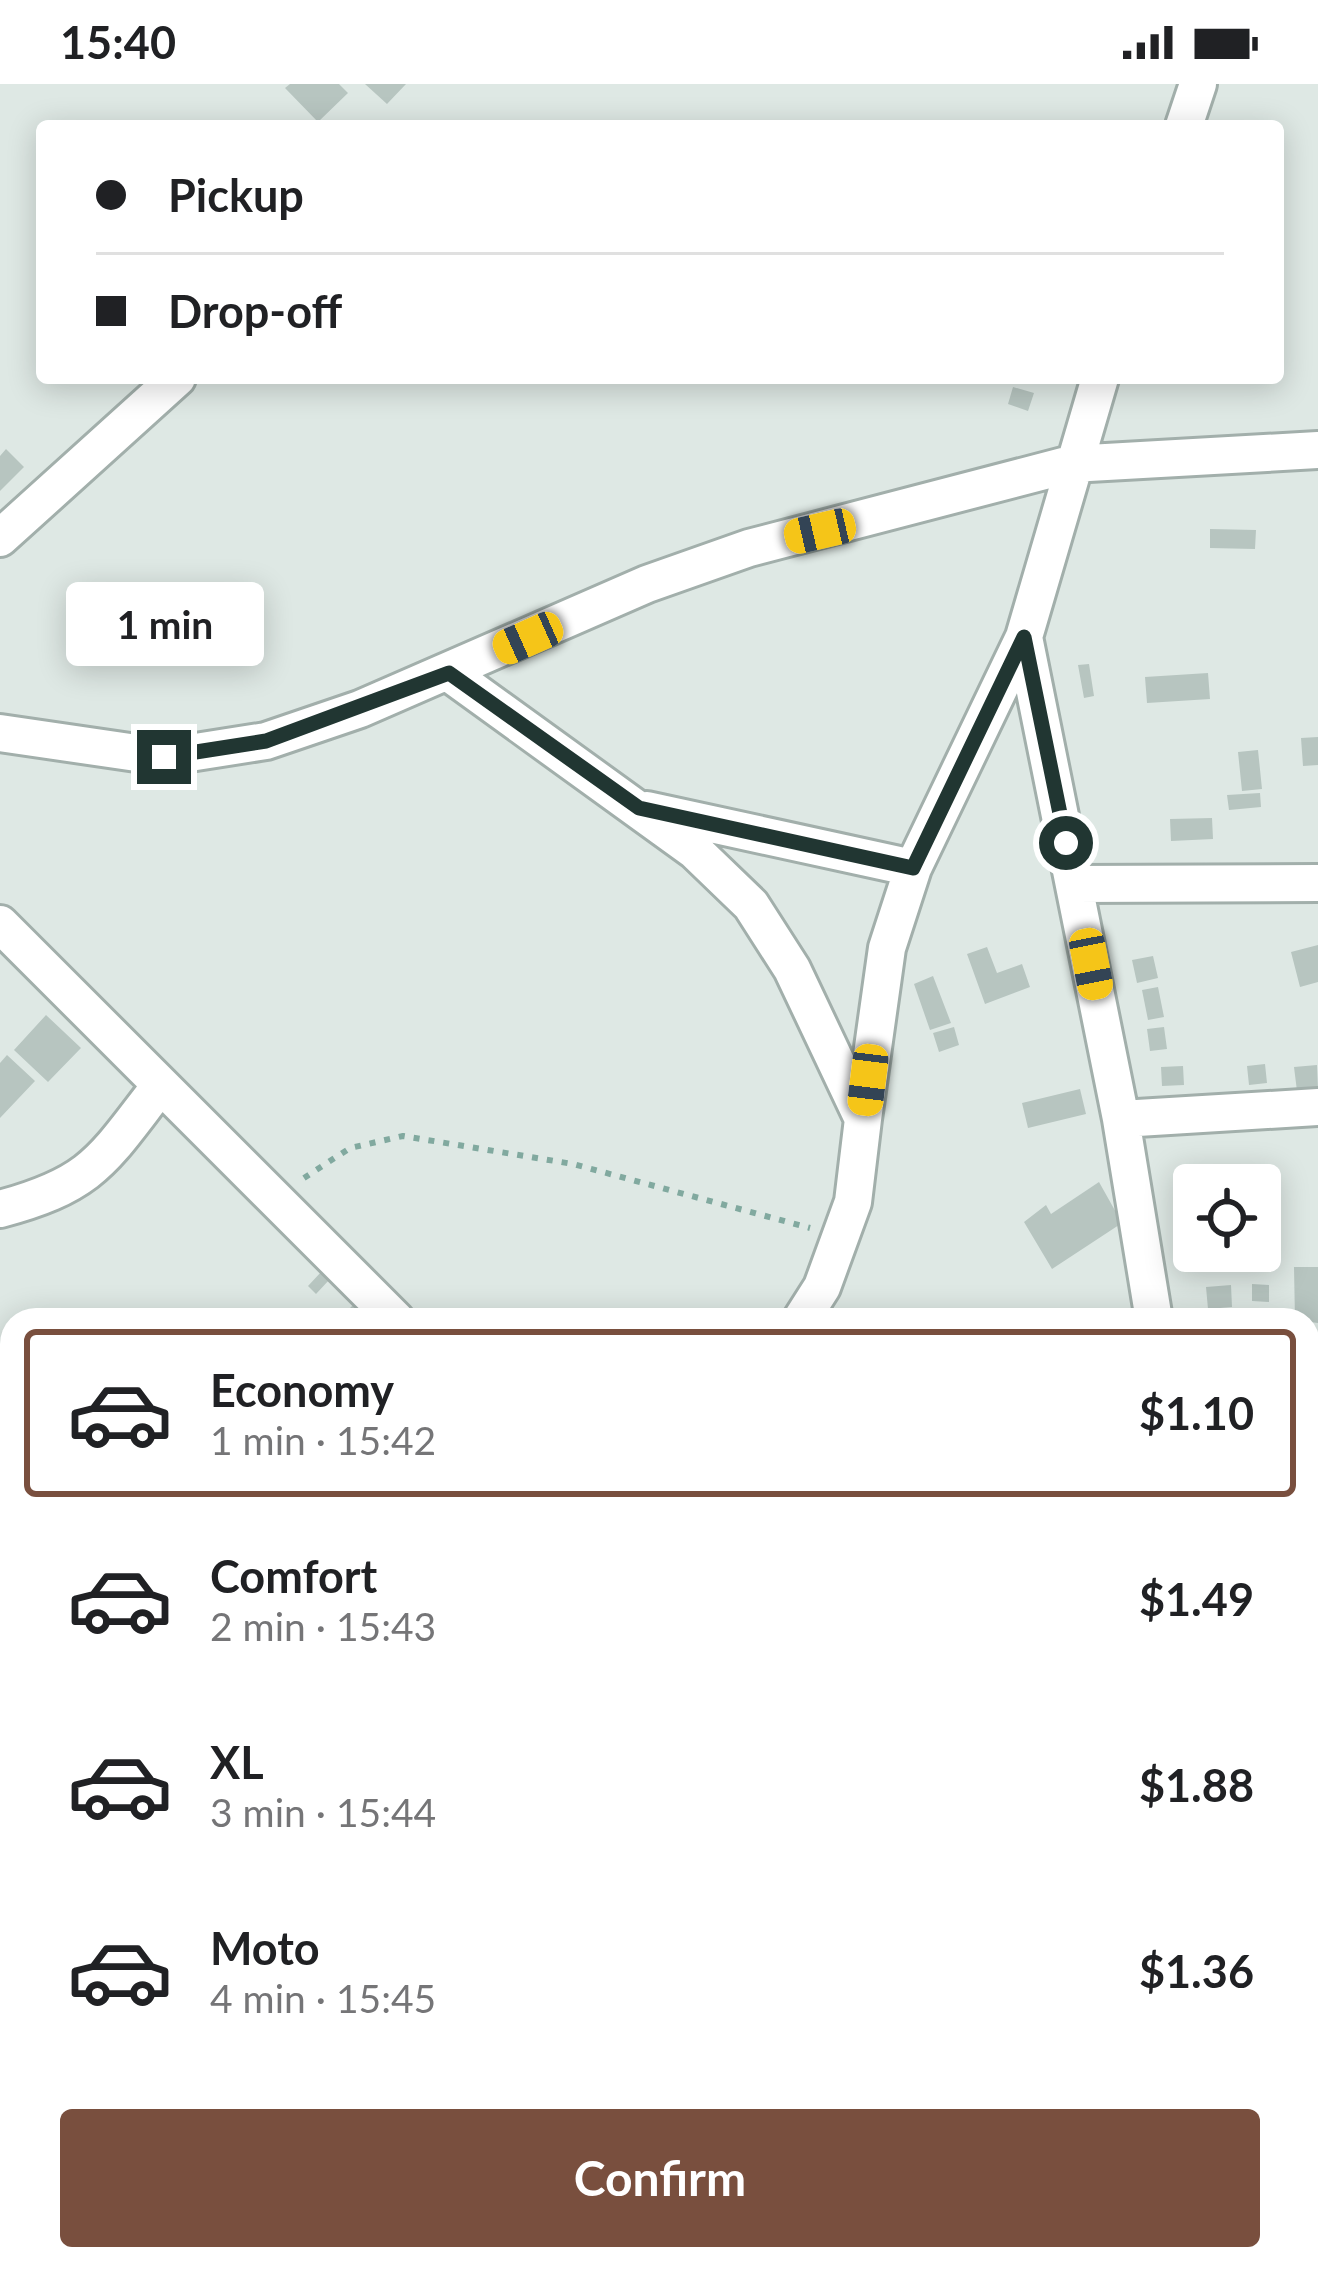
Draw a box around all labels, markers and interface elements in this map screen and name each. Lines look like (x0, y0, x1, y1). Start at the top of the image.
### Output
text: 15:40 (60, 15, 176, 69)
text: Pickup (168, 168, 304, 222)
text: Drop-off (168, 284, 342, 338)
car (781, 505, 859, 557)
callout: 1 min (65, 583, 263, 667)
text: 1 min (117, 601, 213, 647)
car (488, 607, 568, 669)
route end (137, 730, 191, 784)
route start (1039, 816, 1093, 870)
car (1066, 925, 1116, 1003)
car (846, 1042, 890, 1118)
map controls (1173, 1164, 1281, 1272)
button: locate (1173, 1164, 1281, 1272)
icon: car (66, 1359, 174, 1467)
text: Economy (210, 1363, 394, 1417)
text: $1.10 (1139, 1386, 1254, 1440)
text: 1 min · 15:42 (210, 1417, 436, 1463)
icon: car (66, 1545, 174, 1653)
text: Comfort (210, 1549, 377, 1603)
text: $1.49 (1139, 1572, 1254, 1626)
text: 2 min · 15:43 (210, 1603, 436, 1649)
icon: car (66, 1731, 174, 1839)
text: XL (210, 1735, 264, 1789)
text: $1.88 (1139, 1758, 1254, 1812)
text: 3 min · 15:44 (210, 1789, 436, 1835)
icon: car (66, 1917, 174, 2025)
text: Moto (210, 1921, 320, 1975)
text: $1.36 (1139, 1944, 1254, 1998)
text: 4 min · 15:45 (210, 1975, 436, 2021)
button: Confirm (60, 2109, 1260, 2247)

